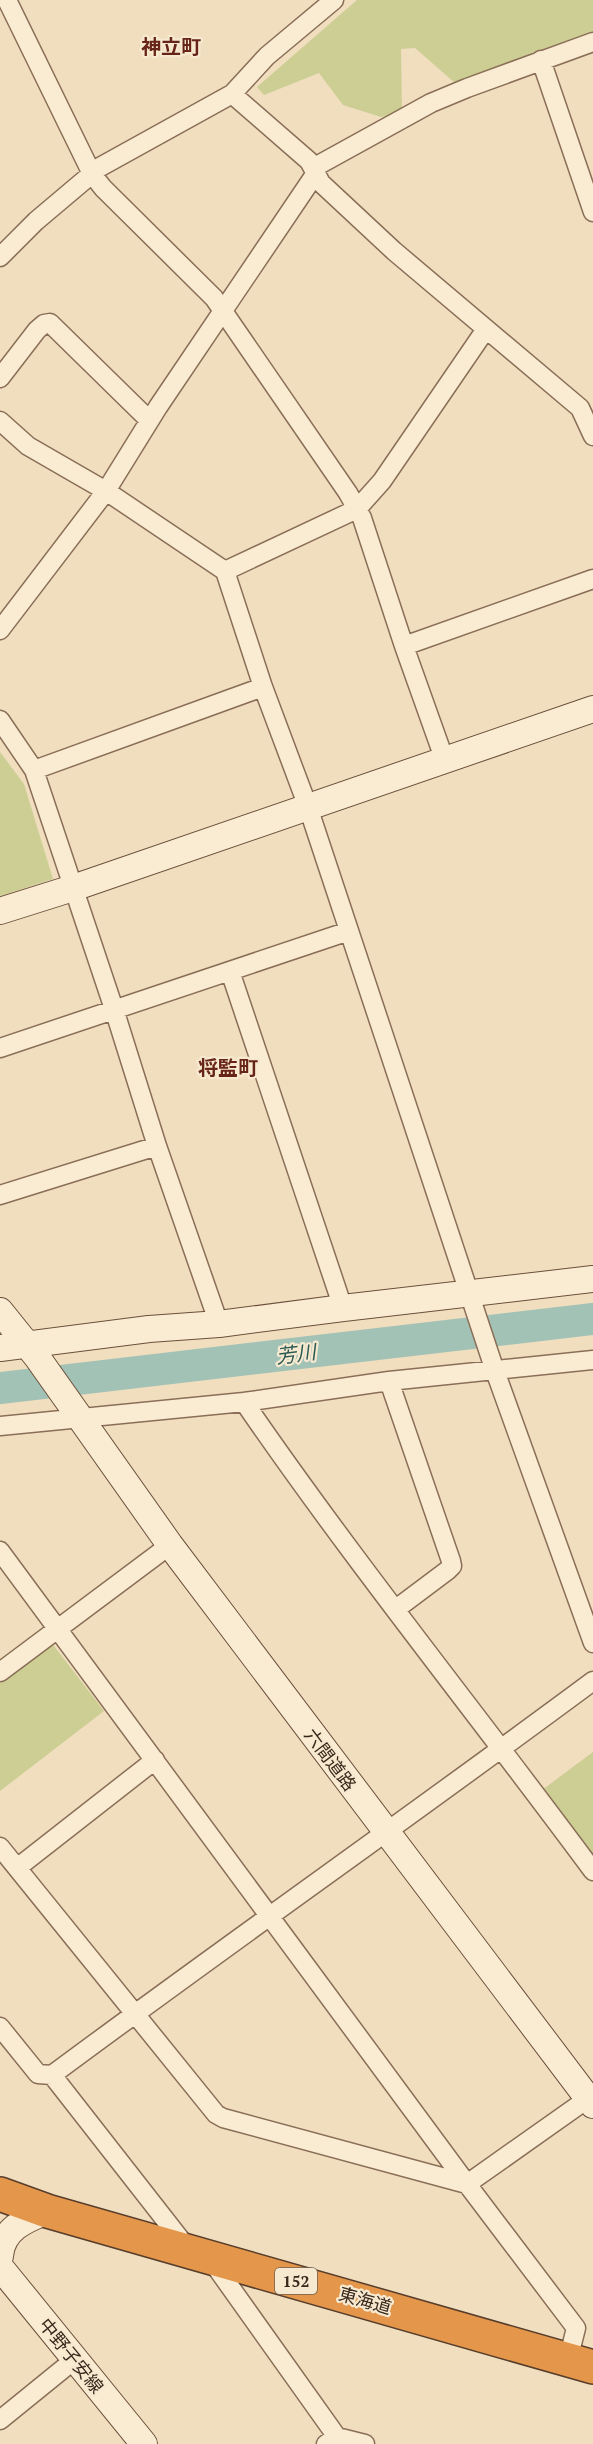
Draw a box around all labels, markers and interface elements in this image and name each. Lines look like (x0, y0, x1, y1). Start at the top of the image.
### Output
district label: 神立町 (141, 33, 201, 60)
district label: 将監町 (198, 1054, 258, 1081)
water label: 芳川 (274, 1337, 319, 1369)
street label: 六間道路 (300, 1723, 362, 1795)
road number: 152 (275, 2268, 317, 2294)
street label: 東海道 (336, 2281, 395, 2319)
street label: 中野子安線 (34, 2313, 109, 2398)

